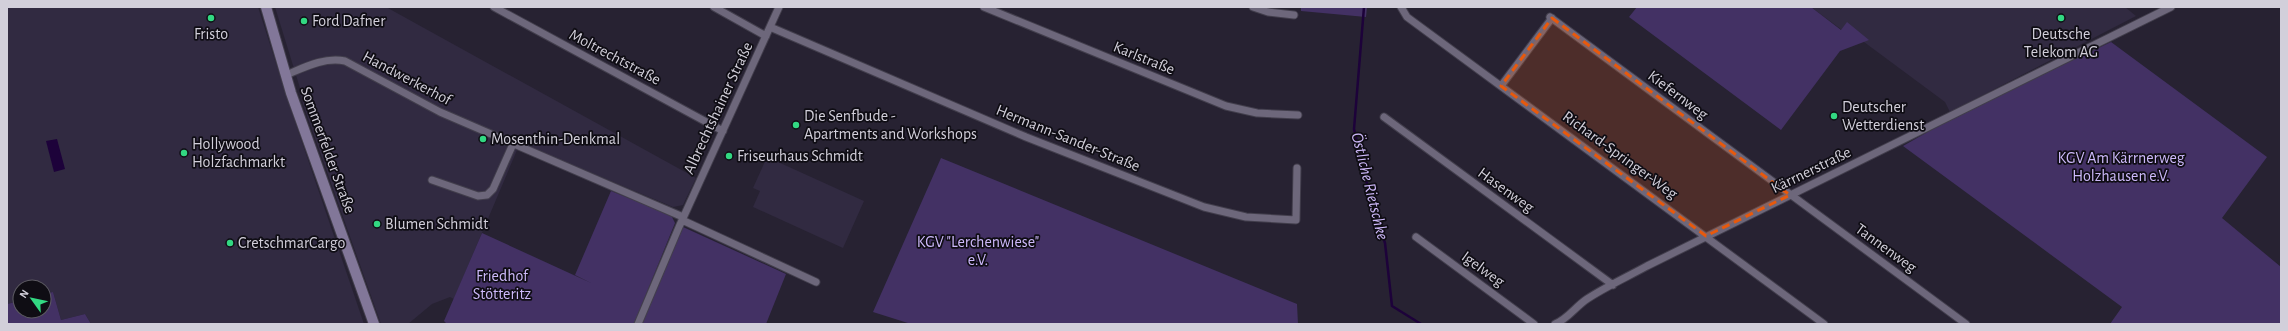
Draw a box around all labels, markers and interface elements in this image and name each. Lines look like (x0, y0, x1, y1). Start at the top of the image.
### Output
marker: Fristo (206, 13, 216, 23)
place label: Ford Dafner (312, 13, 386, 29)
marker: Deutsche Telekom AG (2056, 13, 2066, 23)
marker: Ford Dafner (299, 16, 309, 26)
place label: Fristo (194, 26, 228, 42)
street label: Moltrechtstraße (567, 26, 663, 88)
place label: Deutsche Telekom AG (2024, 26, 2098, 60)
street label: Karlstraße (1111, 38, 1177, 78)
street label: Albrechtshainer Straße (680, 40, 756, 176)
street label: Handwerkerhof (360, 48, 455, 109)
street label: Kiefernweg (1645, 67, 1711, 123)
street label: Sommerfelder Straße (298, 85, 358, 215)
place label: Deutscher Wetterdienst (1842, 99, 1924, 133)
street label: Hermann-Sander-Straße (994, 102, 1142, 174)
place label: Die Senfbude - Apartments and Workshops (804, 108, 977, 142)
street label: Richard-Springer-Weg (1560, 108, 1681, 202)
marker: Deutscher Wetterdienst (1829, 111, 1839, 121)
marker: Die Senfbude - Apartments and Workshops (791, 120, 801, 130)
water label: Östliche Rietschke (1348, 130, 1393, 241)
place label: Mosenthin-Denkmal (491, 131, 620, 147)
marker: Mosenthin-Denkmal (478, 134, 488, 144)
place label: Hollywood Holzfachmarkt (192, 136, 285, 170)
street label: Kärrnerstraße (1769, 144, 1853, 196)
marker: Hollywood Holzfachmarkt (179, 148, 189, 158)
place label: Friseurhaus Schmidt (737, 148, 863, 164)
park label: KGV Am Kärrnerweg Holzhausen e.V. (2058, 150, 2185, 184)
marker: Friseurhaus Schmidt (724, 151, 734, 161)
street label: Hasenweg (1475, 164, 1537, 216)
place label: Blumen Schmidt (385, 216, 488, 232)
marker: Blumen Schmidt (372, 219, 382, 229)
street label: Tannenweg (1852, 221, 1920, 276)
park label: KGV "Lerchenwiese" e.V. (917, 234, 1039, 268)
place label: CretschmarCargo (238, 235, 346, 251)
marker: CretschmarCargo (225, 238, 235, 248)
street label: Igelweg (1459, 248, 1508, 290)
park label: Friedhof Stötteritz (473, 268, 532, 302)
north arrow (12, 279, 52, 319)
text: N (17, 288, 31, 300)

